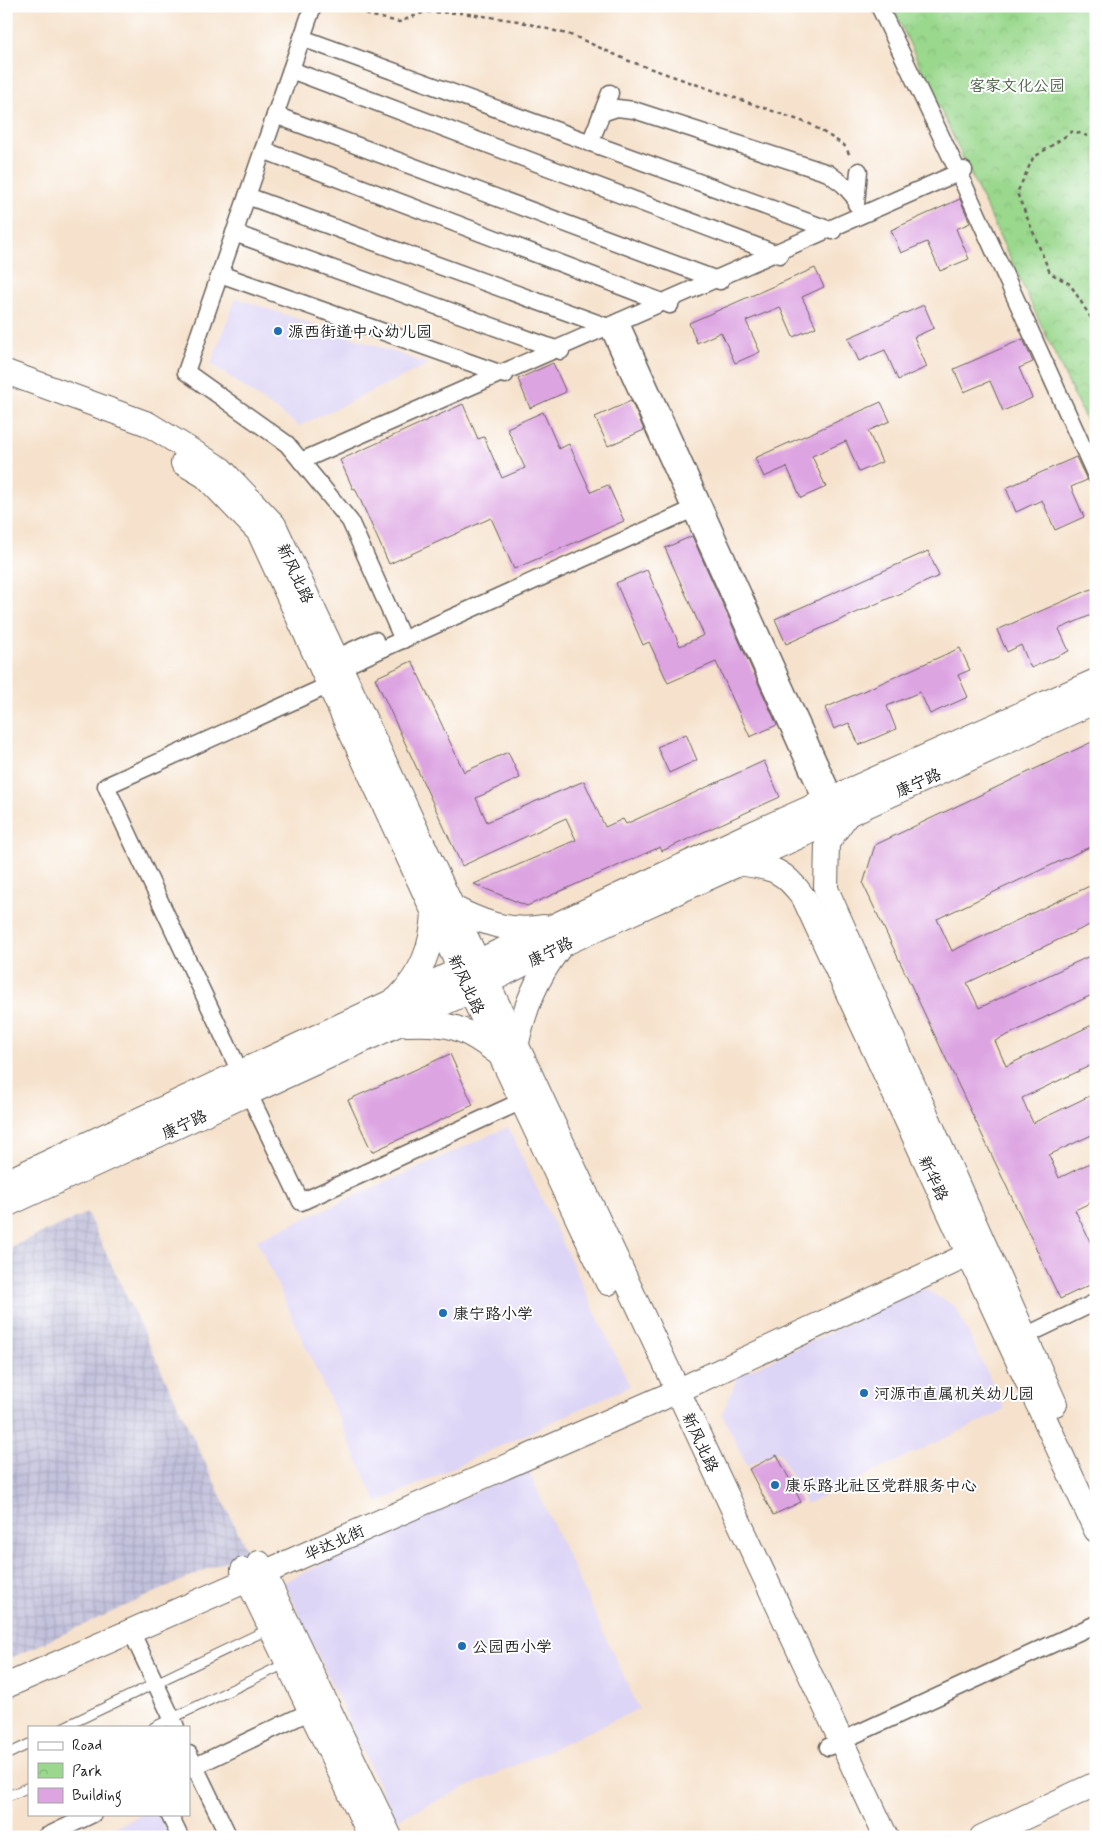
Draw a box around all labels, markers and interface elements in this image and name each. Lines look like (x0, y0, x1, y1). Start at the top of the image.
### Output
park label: 客家文化公园 (969, 76, 1065, 97)
place label: 源西街道中心幼儿园 (288, 322, 432, 343)
marker: 源西街道中心幼儿园 (272, 325, 284, 337)
street label: 新风北路 (272, 540, 318, 607)
street label: 康宁路 (892, 764, 945, 803)
street label: 康宁路 (524, 932, 577, 972)
street label: 新风北路 (443, 951, 489, 1018)
street label: 康宁路 (158, 1106, 211, 1145)
street label: 新华路 (913, 1152, 952, 1205)
place label: 康宁路小学 (453, 1304, 533, 1325)
marker: 康宁路小学 (437, 1307, 449, 1319)
place label: 河源市直属机关幼儿园 (874, 1384, 1034, 1405)
marker: 河源市直属机关幼儿园 (858, 1387, 870, 1399)
street label: 新风北路 (677, 1409, 723, 1476)
place label: 康乐路北社区党群服务中心 (785, 1476, 977, 1497)
marker: 康乐路北社区党群服务中心 (769, 1479, 781, 1491)
street label: 华达北街 (301, 1521, 368, 1566)
place label: 公园西小学 (472, 1637, 552, 1658)
marker: 公园西小学 (456, 1640, 468, 1652)
legend (28, 1726, 190, 1816)
text: Road (72, 1736, 102, 1756)
text: Park (72, 1762, 102, 1782)
text: Building (72, 1786, 122, 1807)

